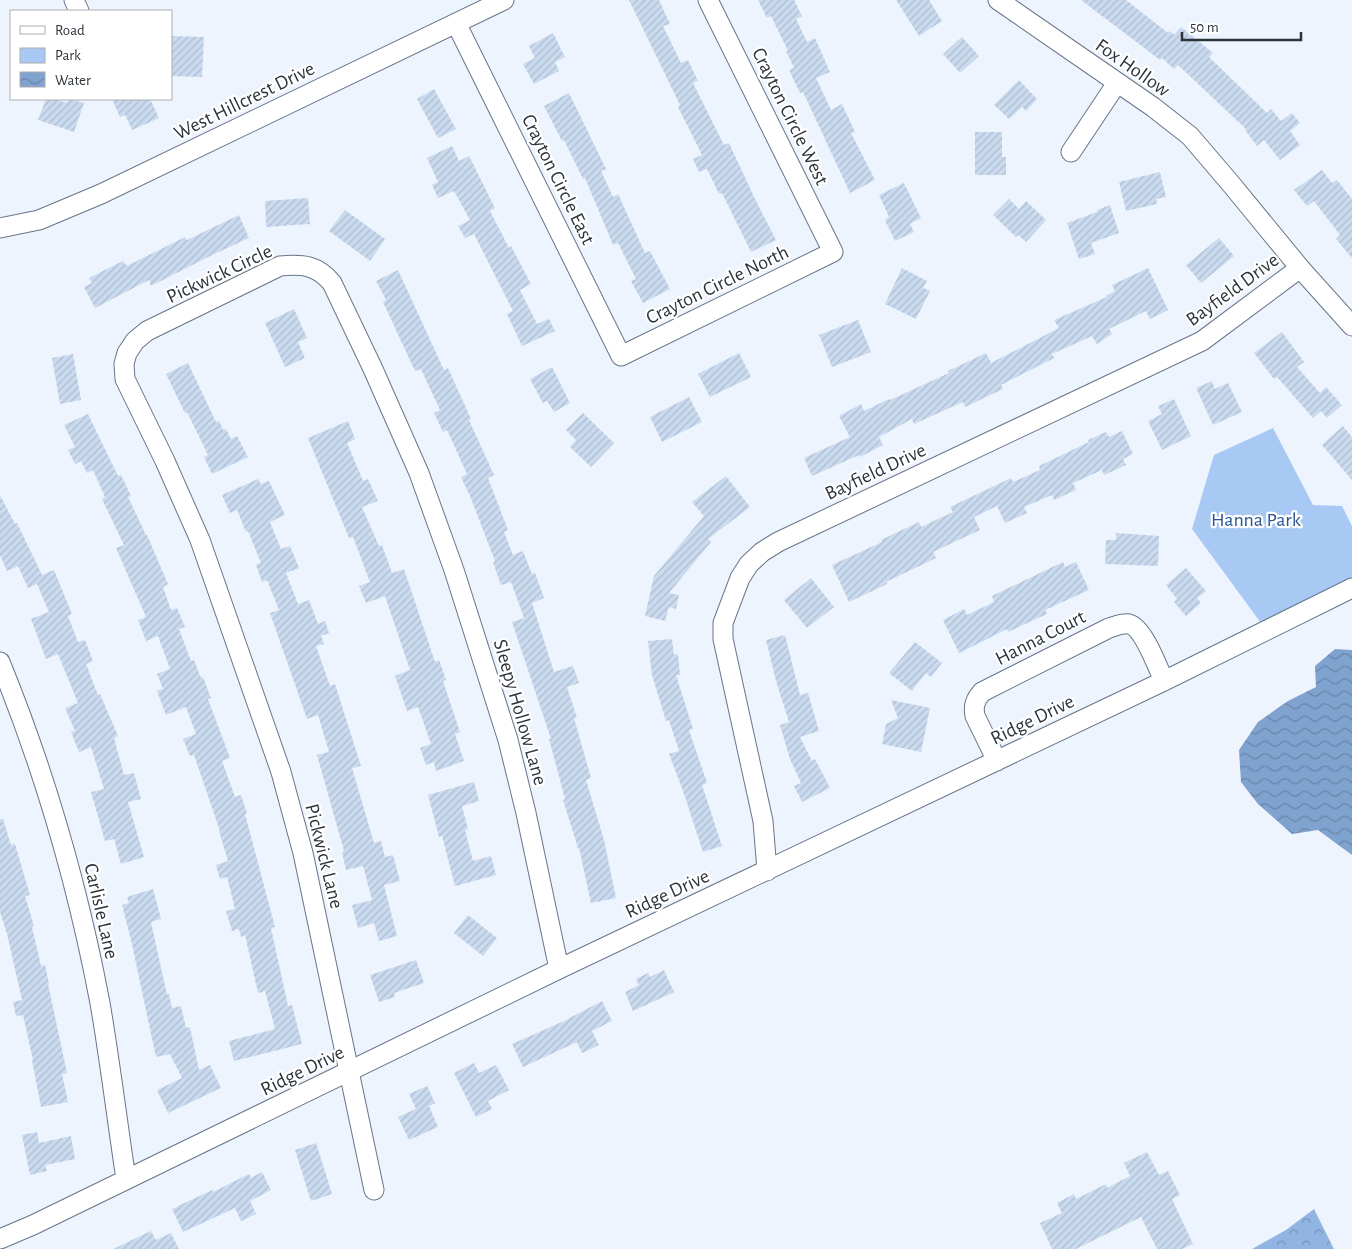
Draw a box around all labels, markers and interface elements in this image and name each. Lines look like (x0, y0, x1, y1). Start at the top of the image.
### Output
legend (10, 10, 172, 100)
scale bar (1182, 10, 1301, 42)
text: 50 m (1190, 20, 1219, 35)
text: Road (55, 23, 85, 38)
street label: Fox Hollow (1092, 35, 1174, 101)
street label: Crayton Circle West (748, 45, 832, 189)
text: Park (55, 48, 81, 63)
street label: West Hillcrest Drive (171, 58, 318, 144)
text: Water (55, 73, 91, 88)
street label: Crayton Circle East (518, 111, 599, 248)
street label: Pickwick Circle (164, 241, 275, 307)
street label: Crayton Circle North (643, 242, 792, 328)
street label: Bayfield Drive (1183, 250, 1282, 330)
street label: Bayfield Drive (822, 440, 929, 504)
park label: Hanna Park (1211, 510, 1301, 530)
street label: Hanna Court (992, 606, 1089, 669)
street label: Sleepy Hollow Lane (490, 637, 550, 787)
street label: Ridge Drive (988, 691, 1077, 749)
street label: Pickwick Lane (301, 802, 347, 911)
street label: Carlisle Lane (80, 861, 122, 961)
street label: Ridge Drive (622, 866, 713, 922)
street label: Ridge Drive (258, 1042, 347, 1100)

